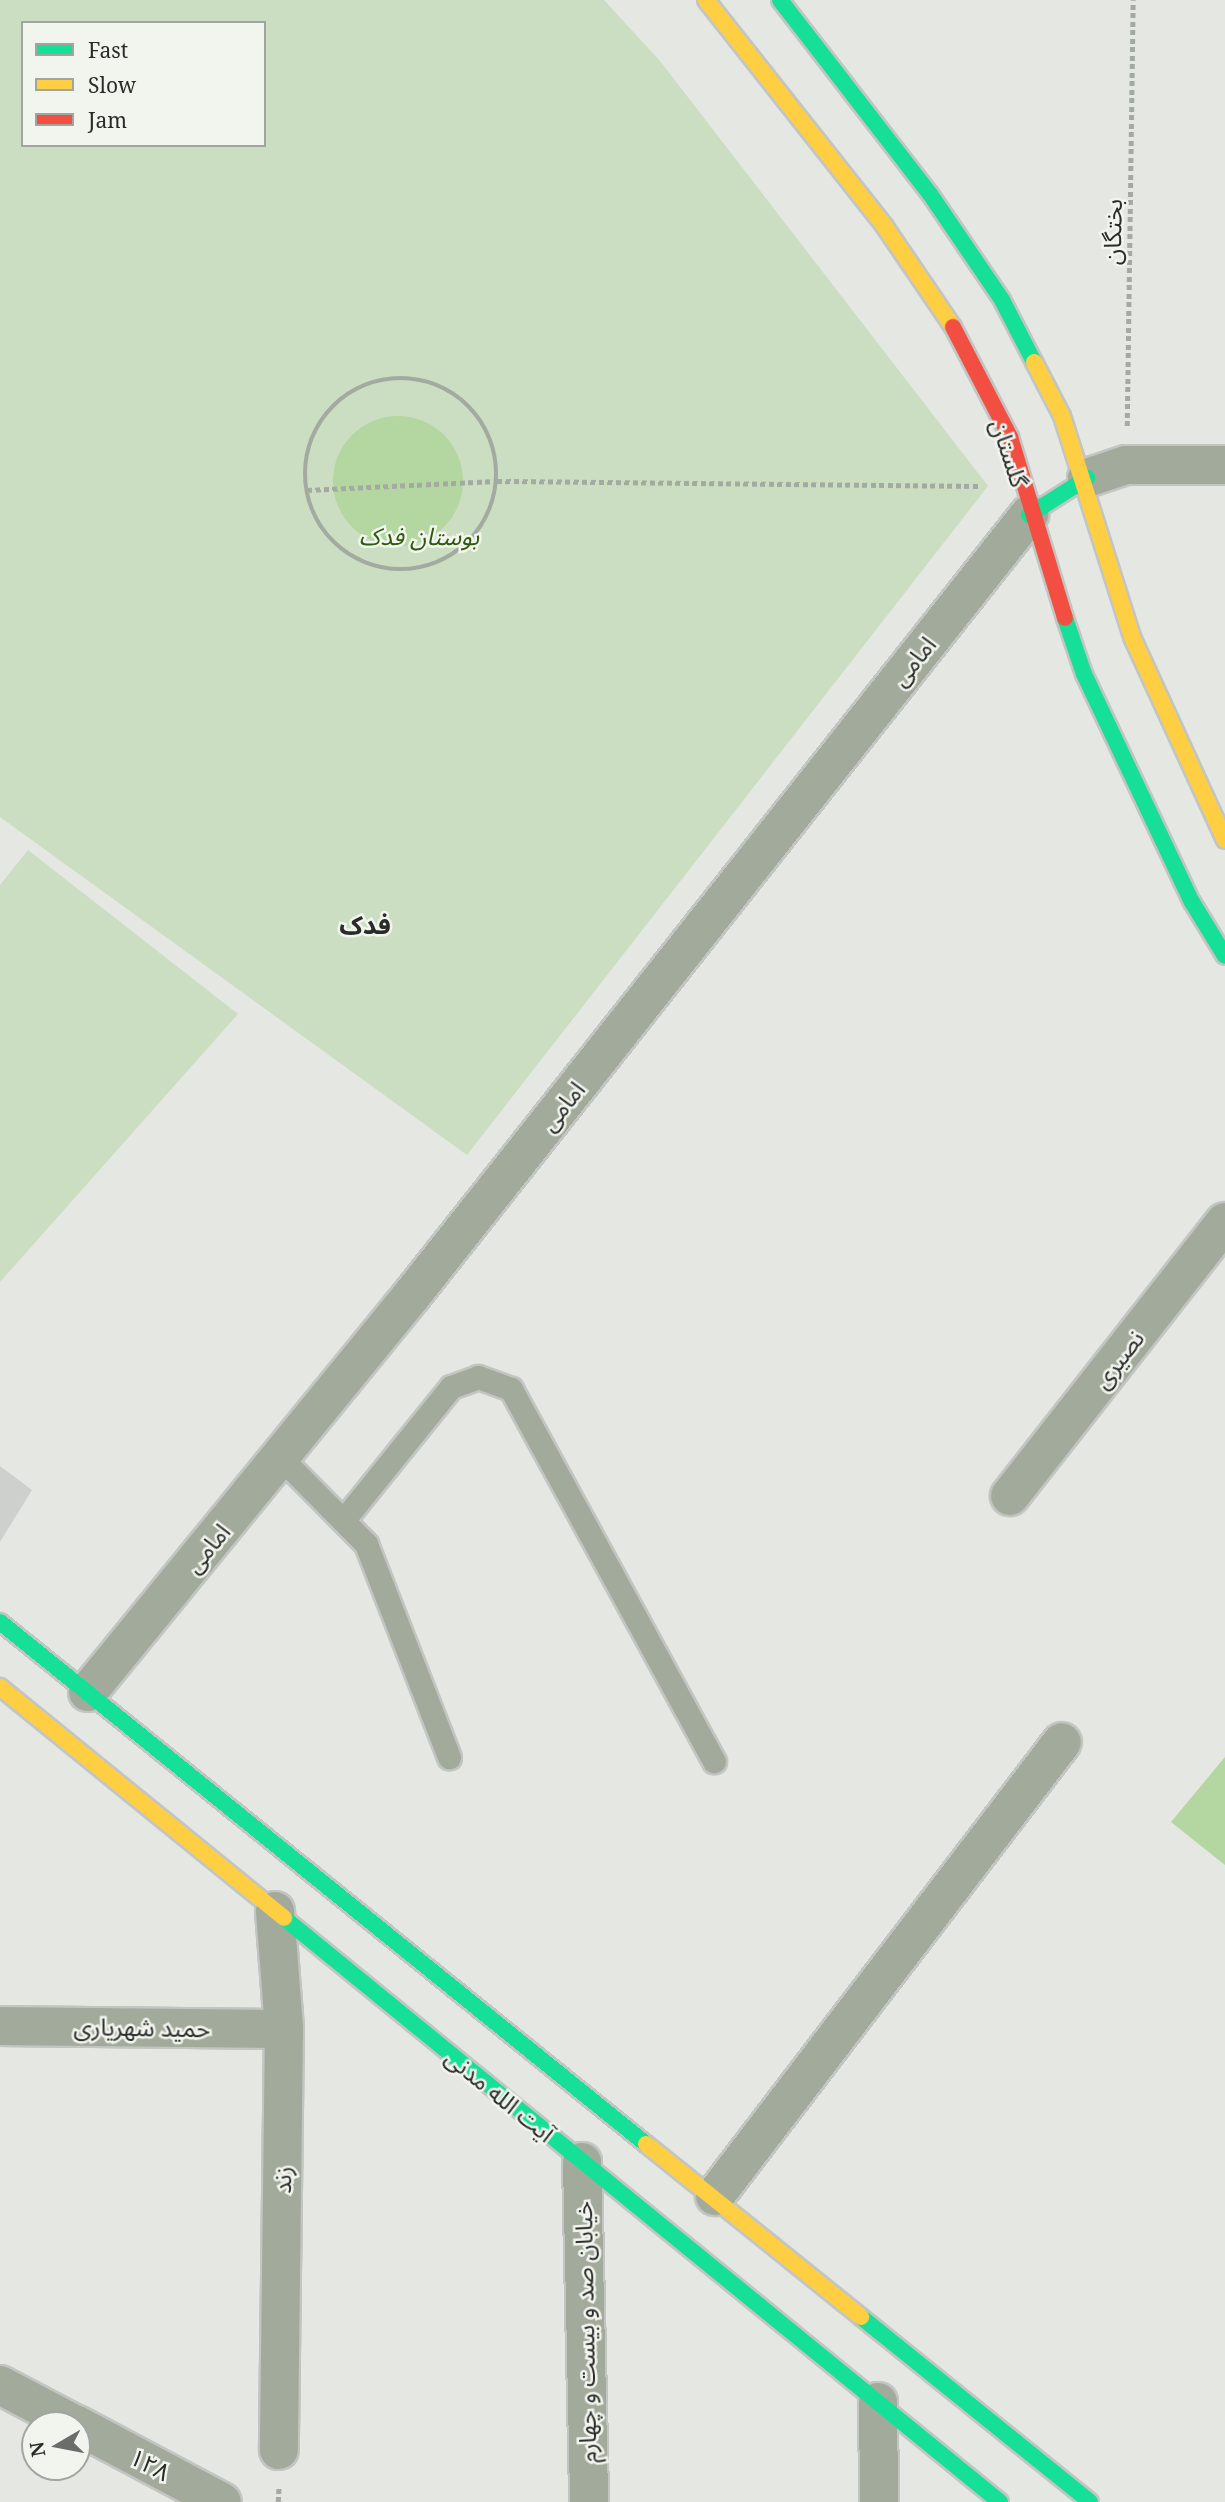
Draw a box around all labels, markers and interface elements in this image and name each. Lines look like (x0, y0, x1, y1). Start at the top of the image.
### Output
legend (21, 21, 266, 147)
text: Fast (88, 36, 128, 64)
text: Slow (88, 71, 136, 99)
text: Jam (88, 106, 127, 134)
street label: بختگان (1097, 199, 1127, 265)
street label: گلستان (986, 415, 1034, 491)
park label: بوستان فدک (359, 522, 479, 550)
street label: امامی (885, 630, 941, 692)
district label: فدک (339, 909, 391, 941)
street label: امامی (534, 1075, 590, 1137)
street label: نصیری (1086, 1324, 1150, 1394)
street label: امامی (178, 1517, 236, 1579)
street label: حمید شهریاری (73, 2011, 211, 2043)
street label: آیت الله مدنی (440, 2042, 560, 2148)
street label: زند (267, 2166, 297, 2194)
street label: خیابان صد و بیست و چهارم (568, 2201, 602, 2463)
north arrow (21, 2411, 91, 2481)
text: N (23, 2440, 51, 2459)
street label: ۱۲۸ (125, 2442, 175, 2486)

